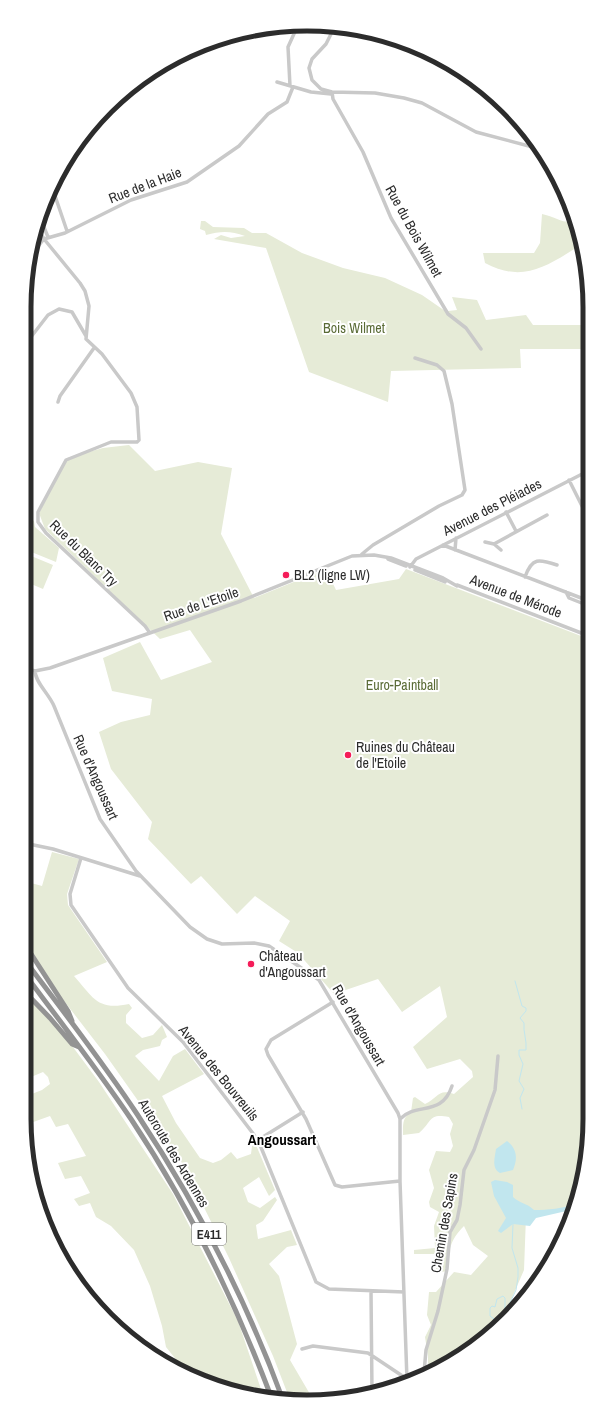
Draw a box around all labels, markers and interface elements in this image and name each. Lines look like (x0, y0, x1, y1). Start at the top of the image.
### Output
street label: Rue de la Haie (106, 163, 184, 207)
street label: Rue du Bois Wilmet (381, 182, 447, 280)
park label: Bois Wilmet (323, 319, 385, 337)
street label: Avenue des Pléiades (439, 474, 545, 540)
street label: Rue du Blanc Try (46, 516, 122, 590)
place label: BL2 (ligne LW) (294, 566, 370, 584)
marker: BL2 (ligne LW) (281, 570, 291, 580)
street label: Avenue de Mérode (467, 570, 564, 622)
street label: Rue de L'Etoile (161, 583, 241, 625)
park label: Euro-Paintball (366, 676, 438, 694)
street label: Rue d'Angoussart (69, 732, 123, 822)
place label: Ruines du Château de l'Etoile (356, 738, 455, 772)
marker: Ruines du Château de l'Etoile (343, 750, 353, 760)
place label: Château d'Angoussart (259, 947, 326, 981)
marker: Château d'Angoussart (246, 959, 256, 969)
street label: Rue d'Angoussart (328, 981, 390, 1069)
street label: Avenue des Bouvreuils (174, 1021, 263, 1125)
street label: Autoroute des Ardennes (134, 1095, 214, 1211)
district label: Angoussart (248, 1129, 316, 1150)
street label: Chemin des Sapins (426, 1172, 462, 1274)
road number: E411 (192, 1223, 226, 1245)

